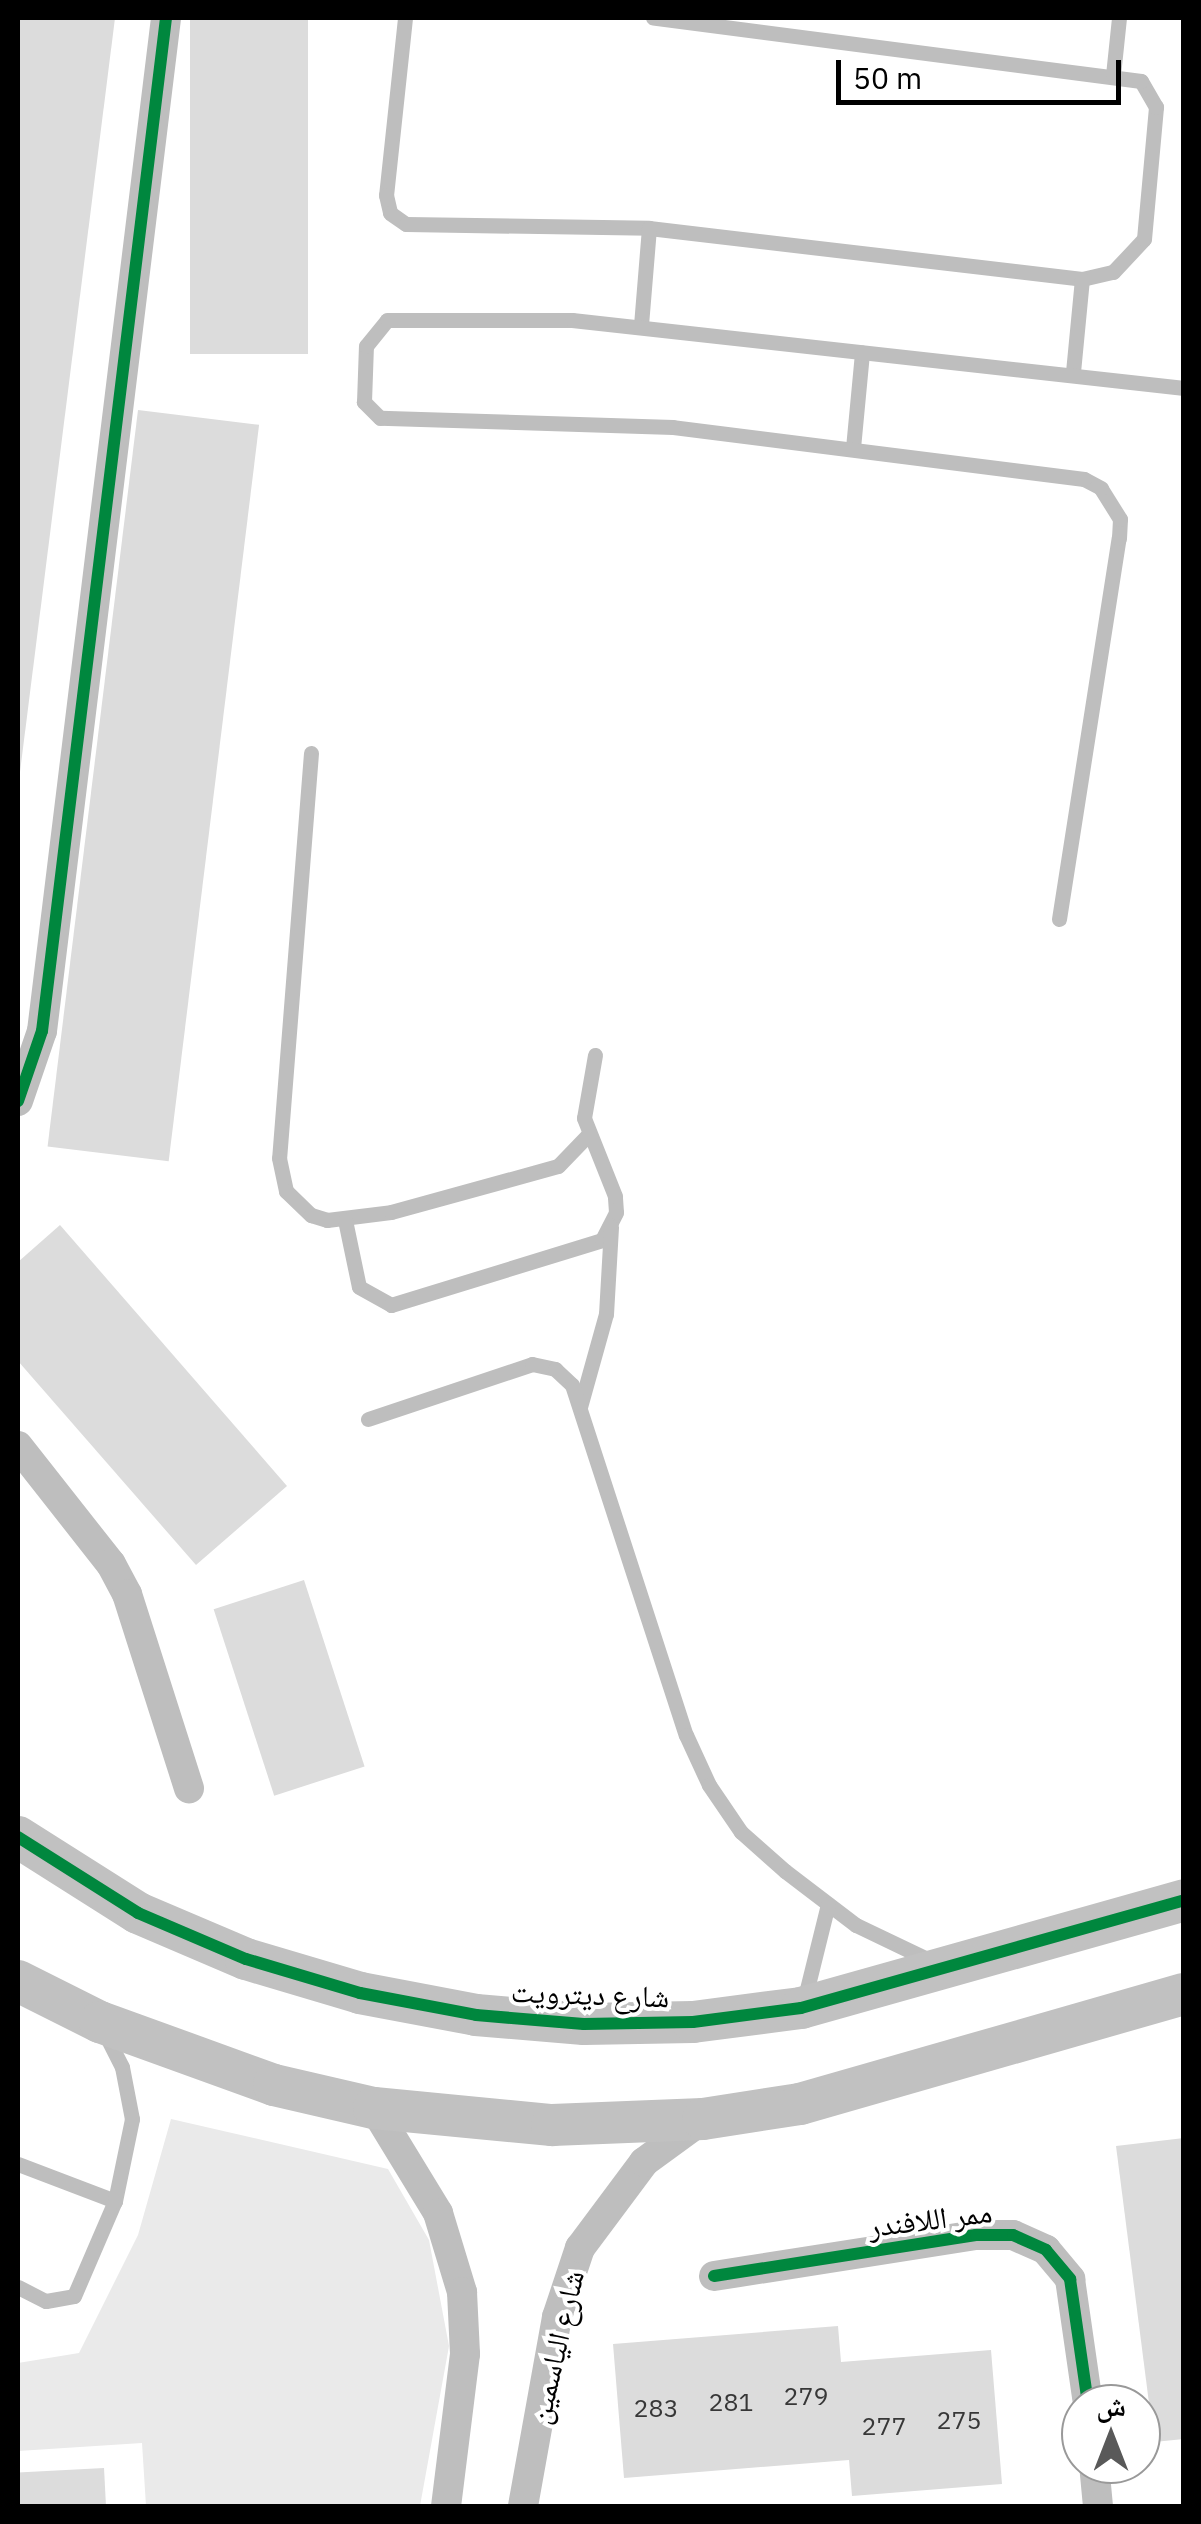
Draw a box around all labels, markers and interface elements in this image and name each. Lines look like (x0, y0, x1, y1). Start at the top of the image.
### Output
scale bar (841, 40, 1126, 102)
text: 50 m (853, 58, 922, 97)
street label: شارع ديترويت (510, 1973, 670, 2015)
street label: ممر اللافندر (866, 2194, 994, 2244)
street label: شارع الياسمين (521, 2267, 591, 2427)
house number: 279 (784, 2381, 828, 2411)
north arrow (1061, 2384, 1161, 2484)
house number: 281 (709, 2387, 753, 2417)
text: ش (1096, 2387, 1126, 2424)
house number: 283 (634, 2393, 678, 2423)
house number: 275 (937, 2405, 981, 2435)
house number: 277 (862, 2411, 906, 2441)

